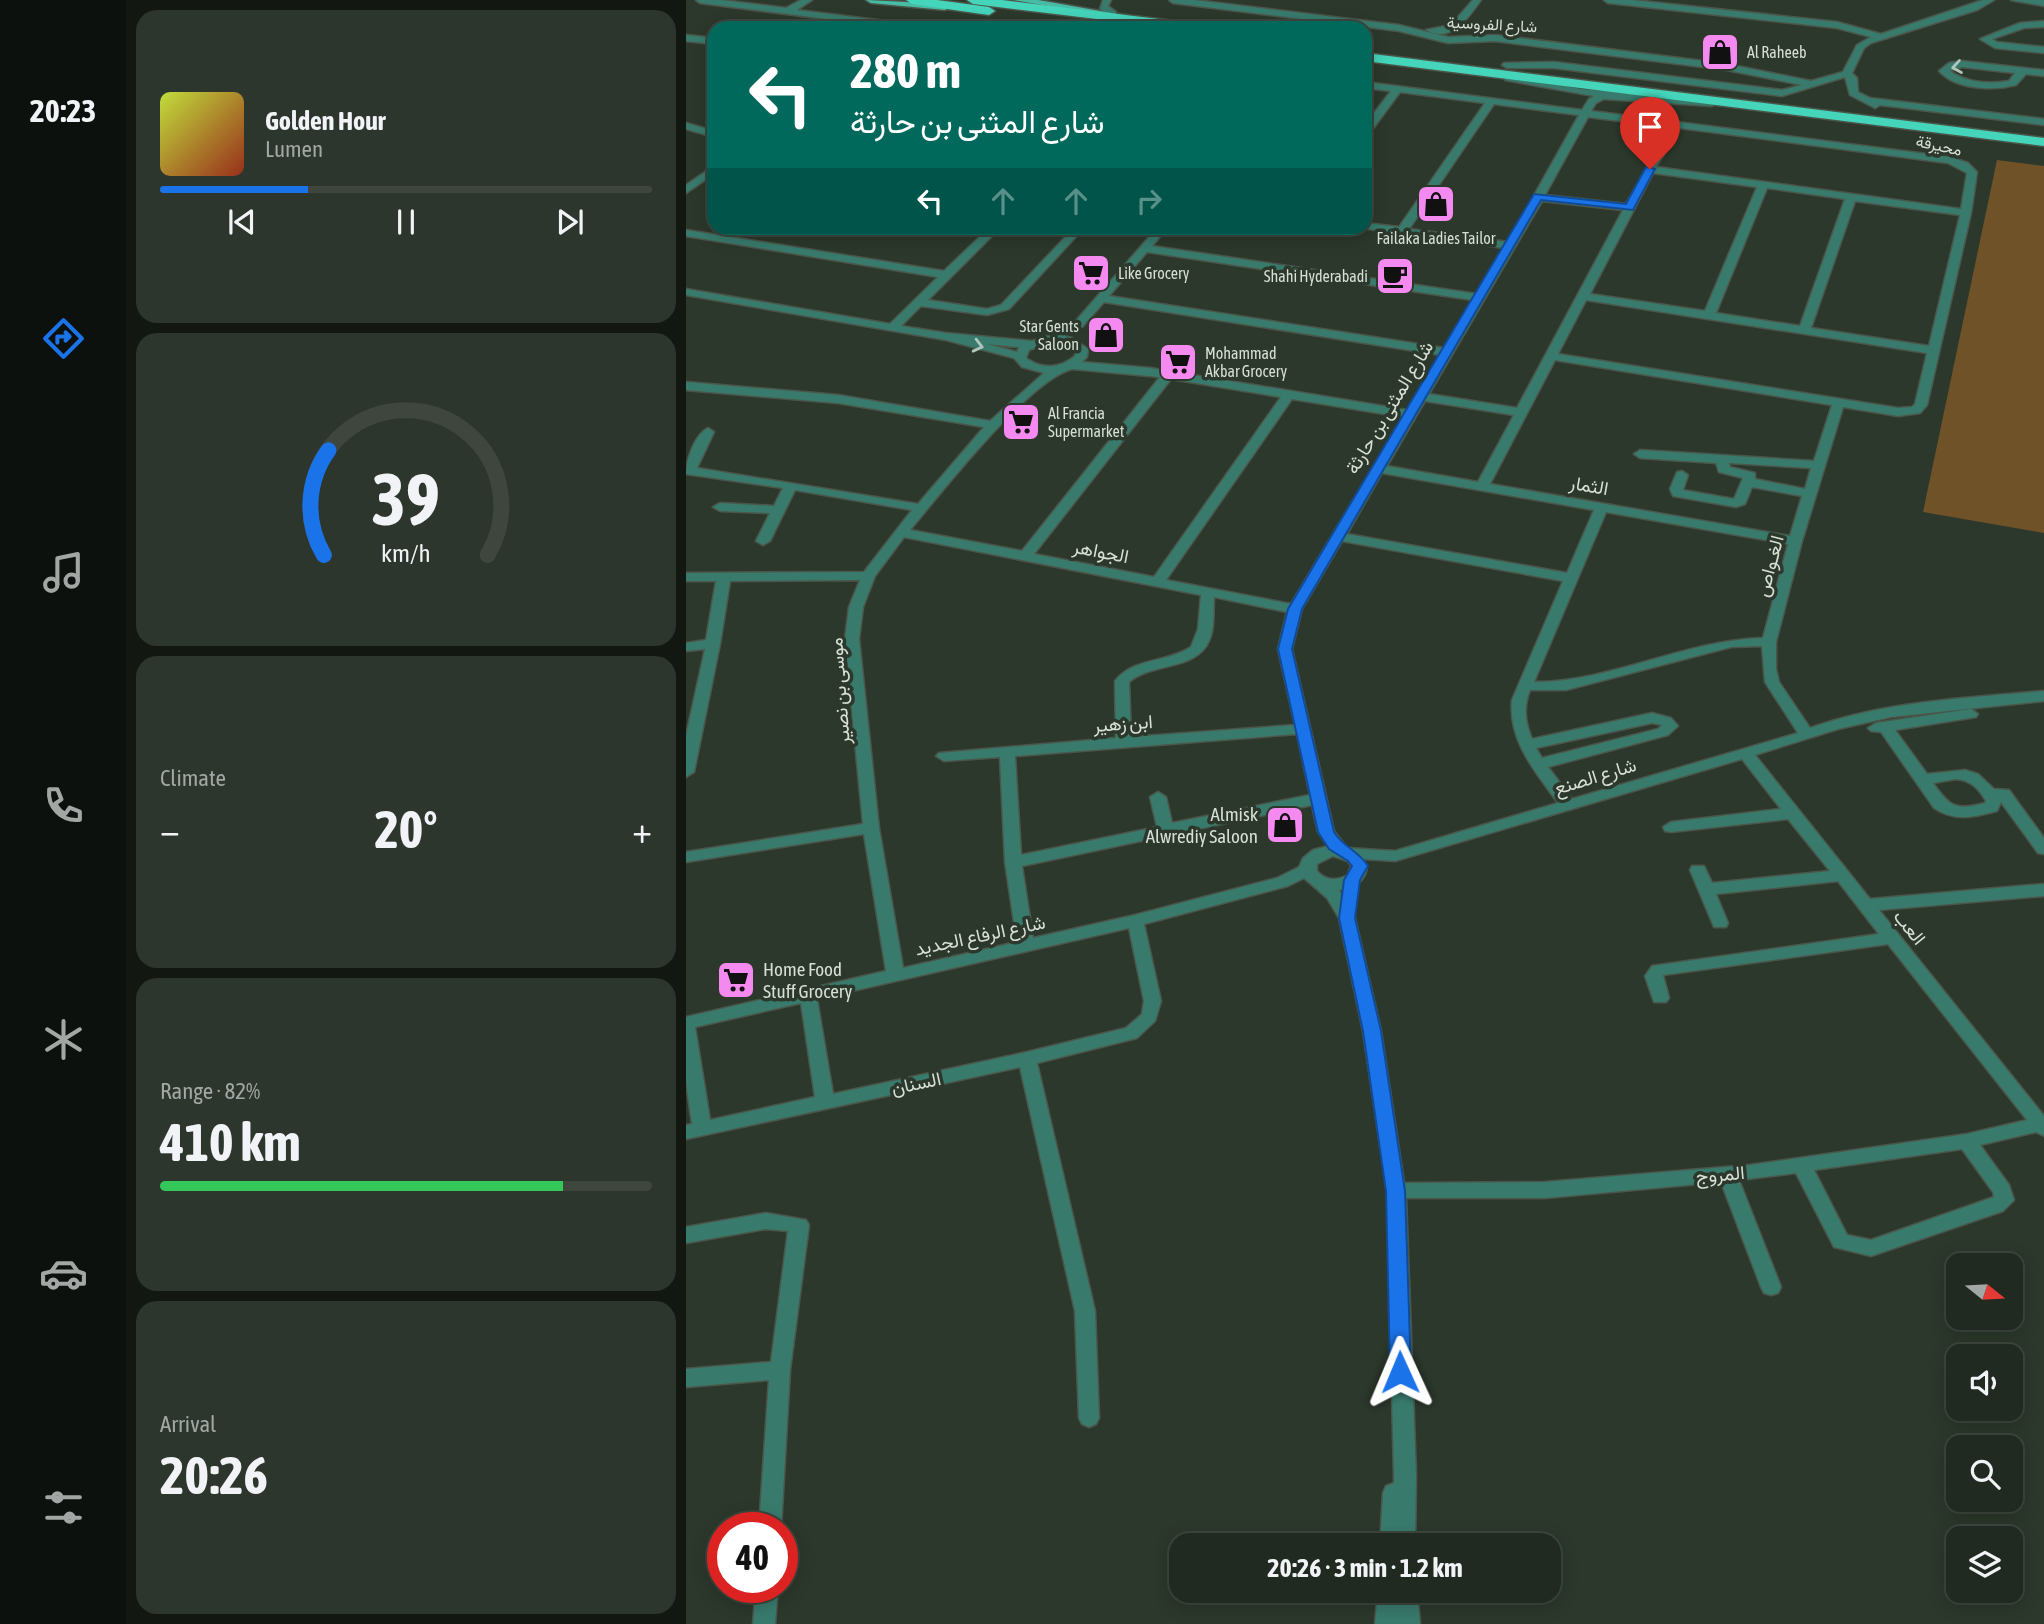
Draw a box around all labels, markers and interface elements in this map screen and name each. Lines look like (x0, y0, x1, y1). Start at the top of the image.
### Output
street label: شارع الفروسية (1446, 13, 1538, 38)
shop icon: Al Raheeb (1699, 31, 1741, 73)
text: 280 m (850, 42, 961, 98)
place label: Al Raheeb (1747, 43, 1807, 61)
icon: left (735, 49, 826, 140)
one-way arrow (1951, 59, 1963, 74)
text: 20:23 (30, 92, 96, 129)
pin (1620, 97, 1680, 169)
text: شارع المثنى بن حارثة (850, 103, 1105, 140)
text: Golden Hour (265, 106, 385, 136)
icon: arrive (1631, 108, 1669, 146)
street label: محيرقة (1914, 131, 1964, 161)
text: Lumen (265, 136, 323, 162)
icon: left (911, 182, 949, 220)
icon: ahead (984, 182, 1022, 220)
icon: ahead (1057, 182, 1095, 220)
icon: right (1130, 182, 1168, 220)
shop icon: Failaka Ladies Tailor (1415, 183, 1457, 225)
icon: previous (223, 203, 261, 241)
icon: pause (387, 203, 425, 241)
icon: next (551, 203, 589, 241)
place label: Failaka Ladies Tailor (1377, 229, 1496, 247)
supermarket icon: Like Grocery (1070, 252, 1112, 294)
cafe icon: Shahi Hyderabadi (1374, 255, 1416, 297)
place label: Like Grocery (1118, 264, 1190, 283)
place label: Shahi Hyderabadi (1264, 267, 1368, 286)
icon: directions (39, 314, 88, 363)
shop icon: Star Gents Saloon (1085, 314, 1127, 356)
place label: Star Gents Saloon (1020, 317, 1079, 353)
one-way arrow (972, 337, 984, 352)
street label: شارع المثنى بن حارثة (1341, 337, 1439, 478)
supermarket icon: Mohammad Akbar Grocery (1157, 341, 1199, 383)
place label: Mohammad Akbar Grocery (1205, 344, 1287, 381)
supermarket icon: Al Francia Supermarket (1000, 401, 1042, 443)
place label: Al Francia Supermarket (1048, 404, 1125, 441)
text: 39 (372, 458, 440, 541)
street label: الثمار (1567, 471, 1610, 500)
street label: الغـواص (1750, 533, 1789, 599)
street label: الجواهر (1070, 535, 1131, 568)
text: km/h (381, 539, 431, 567)
icon: music (39, 548, 88, 597)
street label: موسى بن نصير (824, 637, 855, 746)
street label: ابن زهير (1092, 710, 1153, 737)
street label: شارع الصنع (1551, 753, 1640, 802)
text: Climate (160, 765, 226, 791)
icon: phone (39, 781, 88, 830)
text: 20° (374, 799, 438, 859)
place label: Almisk Alwrediy Saloon (1146, 803, 1259, 847)
shop icon: Almisk Alwrediy Saloon (1264, 804, 1306, 846)
text: − (160, 808, 180, 851)
text: + (632, 808, 652, 851)
street label: العب (1889, 905, 1931, 949)
street label: شارع الرفاع الجديد (913, 910, 1048, 962)
place label: Home Food Stuff Grocery (763, 958, 852, 1002)
supermarket icon: Home Food Stuff Grocery (715, 959, 757, 1001)
icon: climate (39, 1015, 88, 1064)
street label: السنان (889, 1067, 943, 1099)
text: Range · 82% (160, 1078, 260, 1104)
text: 410 km (160, 1112, 301, 1172)
street label: المروج (1695, 1161, 1746, 1189)
icon: car (39, 1249, 88, 1298)
north arrow (1946, 1253, 2023, 1330)
map controls (1946, 1253, 2023, 1603)
position arrow (1363, 1335, 1437, 1409)
button: sound (1946, 1344, 2023, 1421)
text: Arrival (160, 1411, 216, 1437)
button: search (1946, 1435, 2023, 1512)
text: 20:26 (160, 1445, 268, 1505)
icon: filters (39, 1483, 88, 1532)
speed limit sign: 40 (707, 1512, 798, 1603)
button: layers (1946, 1526, 2023, 1603)
text: 20:26 · 3 min · 1.2 km (1267, 1553, 1463, 1583)

